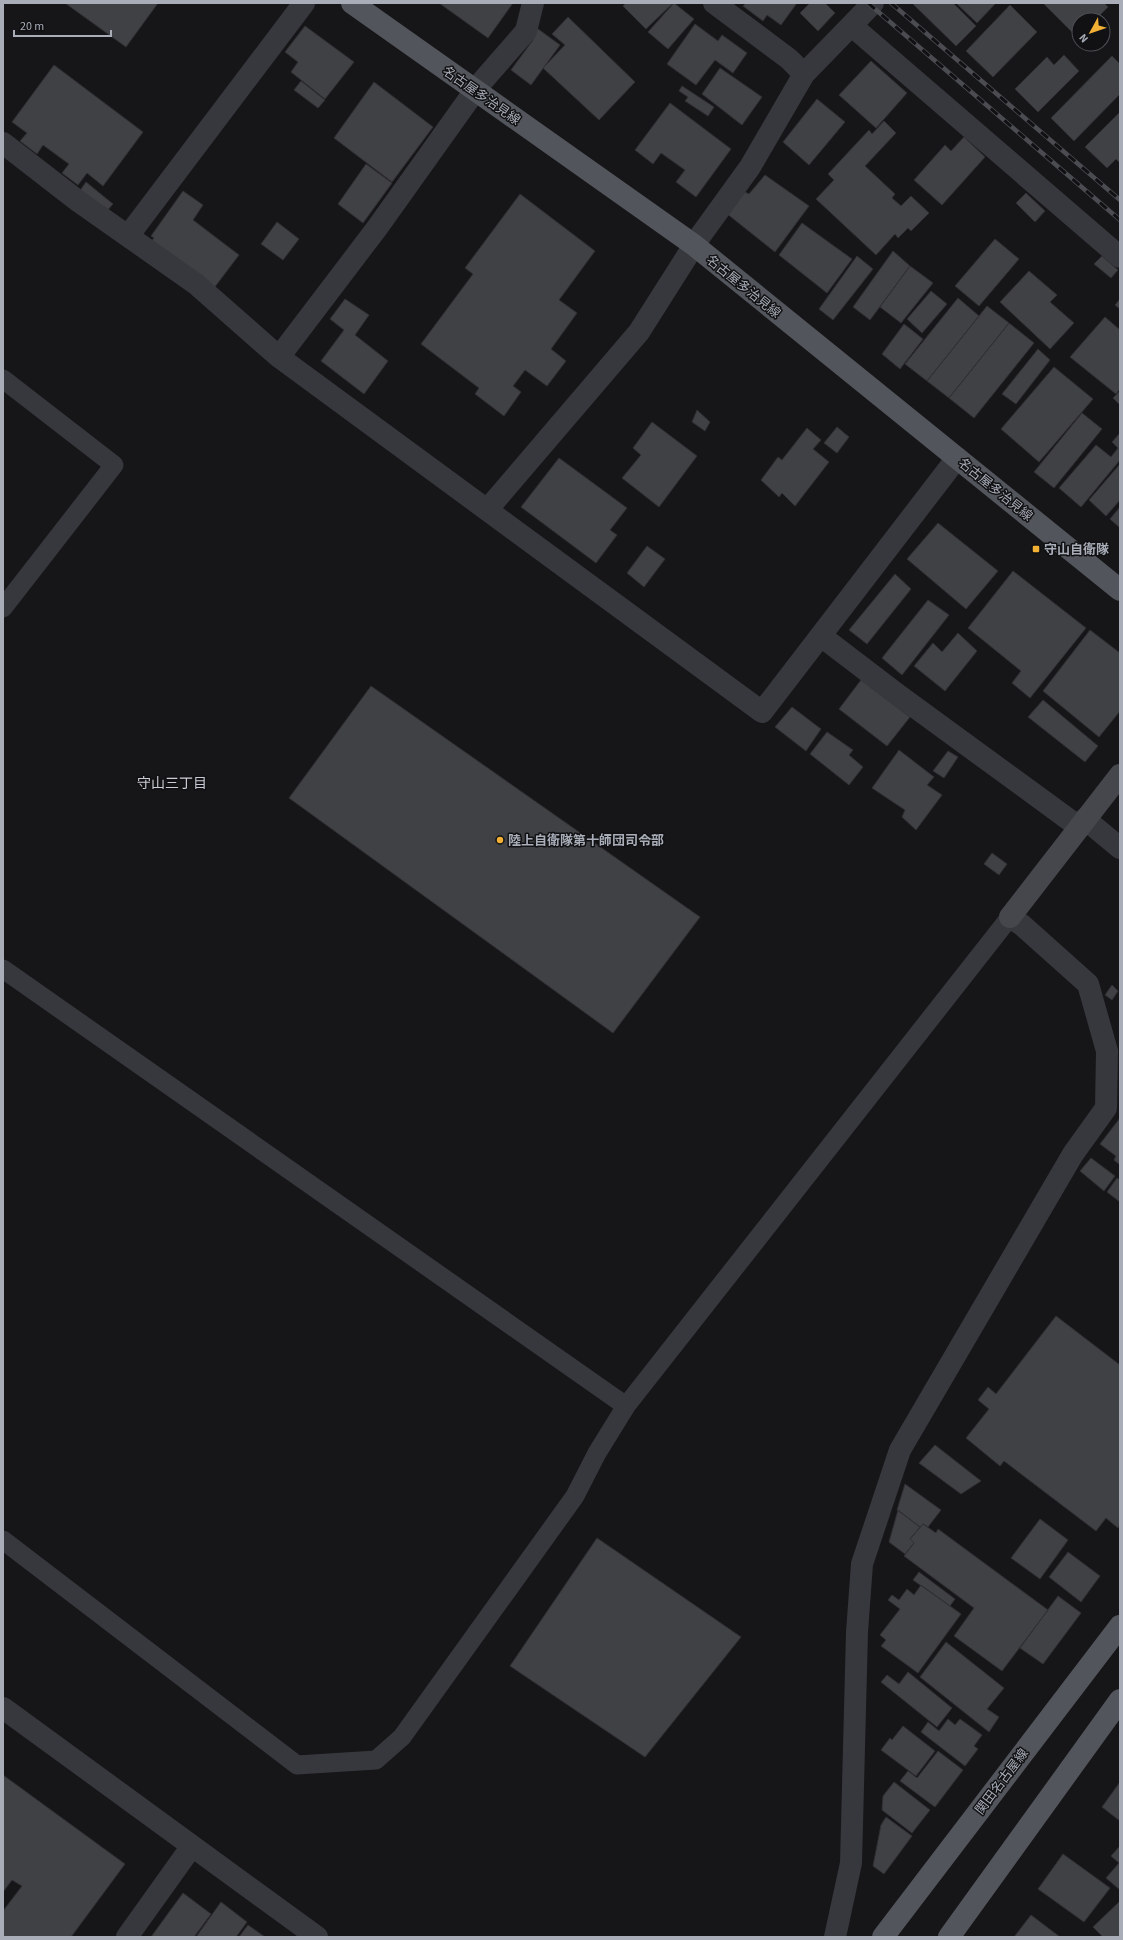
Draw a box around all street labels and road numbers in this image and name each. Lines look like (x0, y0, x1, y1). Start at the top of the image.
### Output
street label: 名古屋多治見線 (439, 62, 524, 129)
street label: 名古屋多治見線 (702, 251, 784, 322)
street label: 名古屋多治見線 (954, 454, 1036, 525)
street label: 関田名古屋線 (971, 1745, 1032, 1818)

